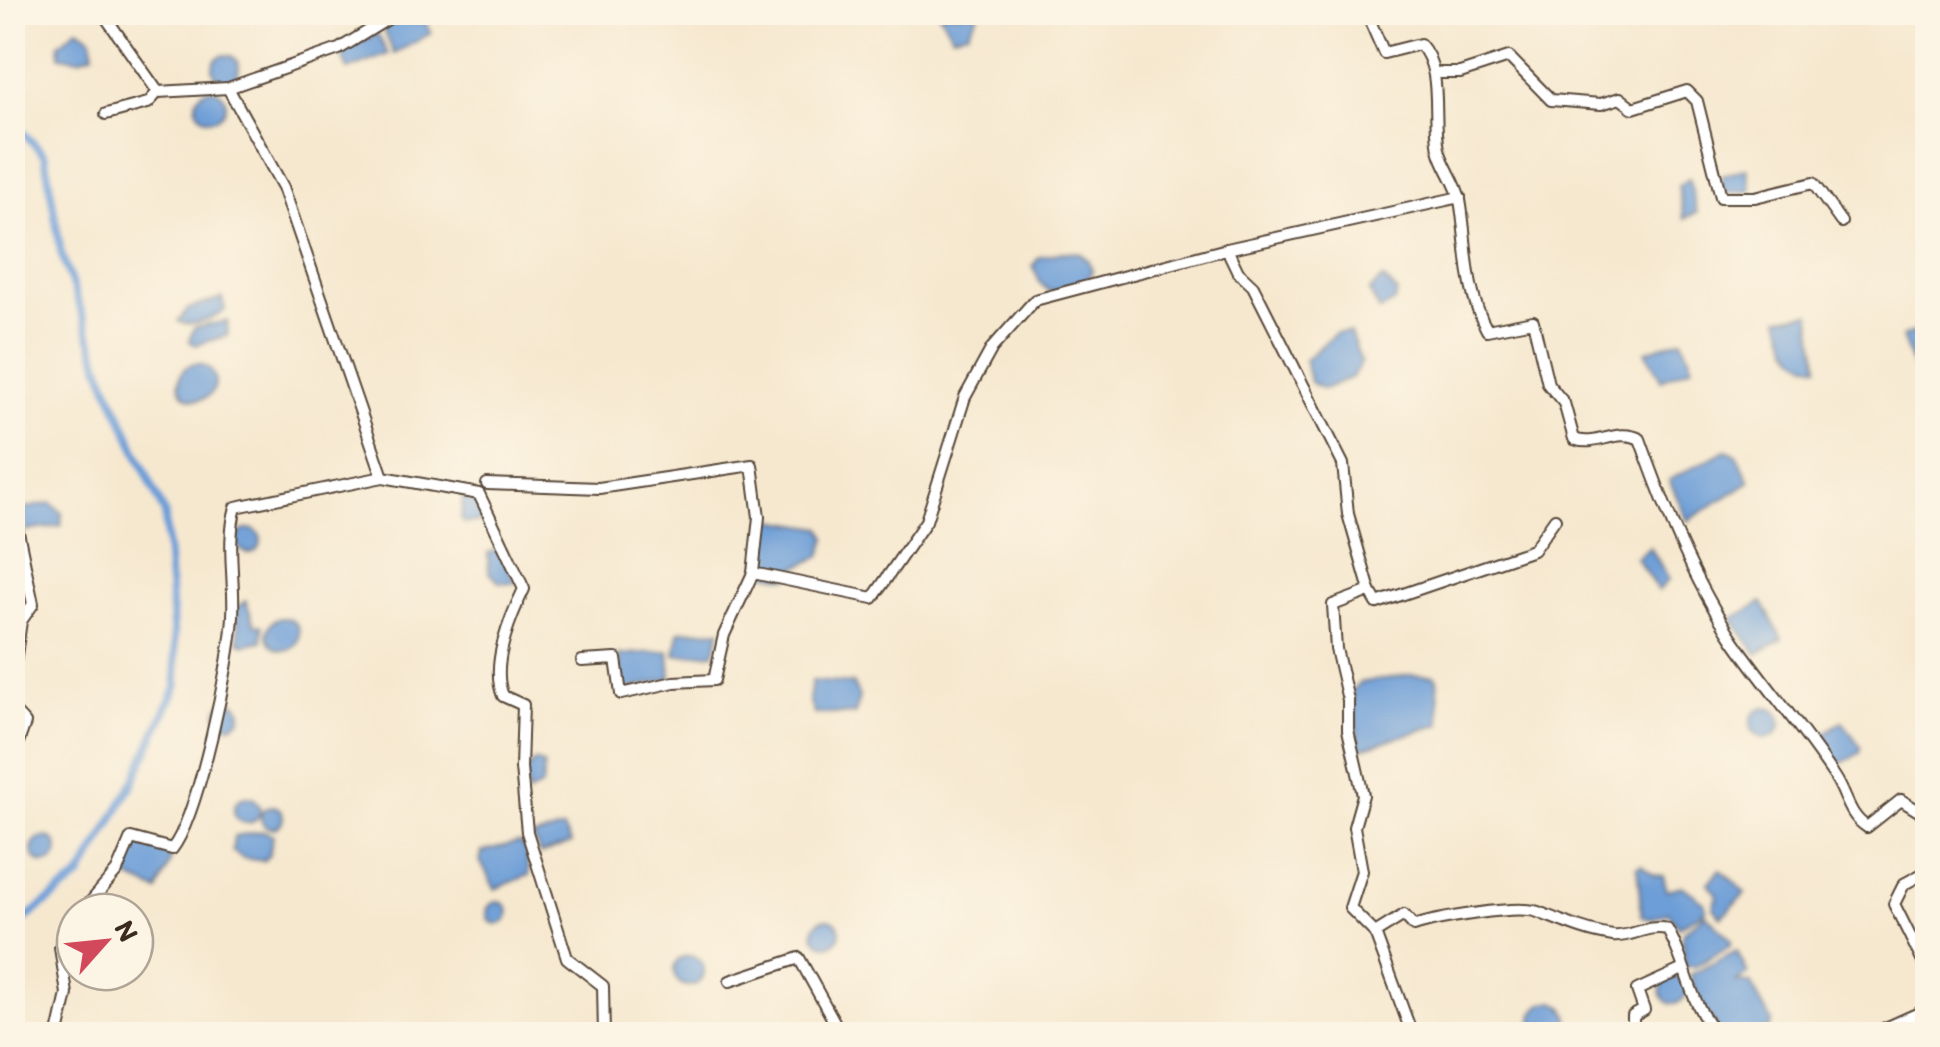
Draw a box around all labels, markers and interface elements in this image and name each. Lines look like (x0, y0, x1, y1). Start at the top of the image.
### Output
north arrow (55, 892, 155, 992)
text: N (108, 915, 147, 947)

